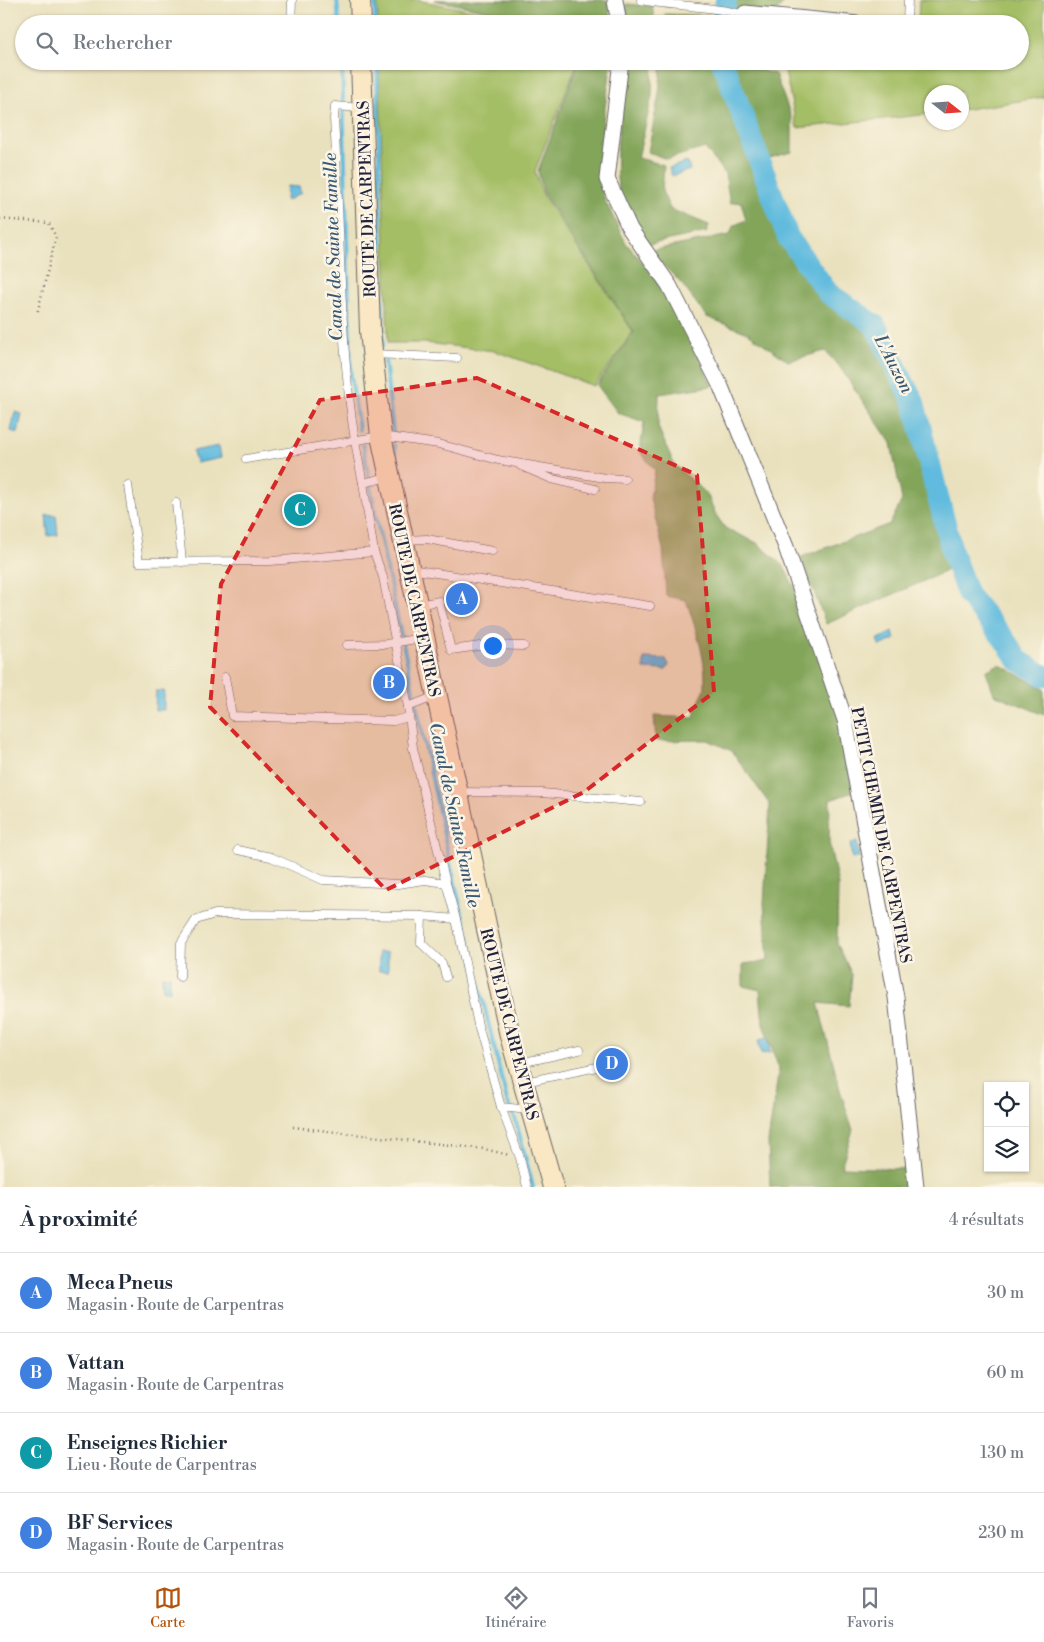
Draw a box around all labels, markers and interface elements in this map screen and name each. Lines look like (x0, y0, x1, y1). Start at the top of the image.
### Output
search box (15, 15, 1029, 70)
icon: search (33, 29, 61, 57)
text: Rechercher (73, 31, 172, 55)
north arrow (924, 85, 969, 130)
street label: ROUTE DE CARPENTRAS (354, 100, 380, 298)
water label: Canal de Sainte Famille (319, 152, 348, 342)
water label: L'Auzon (869, 330, 919, 398)
pin: C (284, 491, 316, 529)
street label: ROUTE DE CARPENTRAS (384, 502, 444, 699)
pin: A (446, 580, 478, 618)
your location (480, 633, 506, 659)
pin: B (373, 664, 405, 702)
street label: PETIT CHEMIN DE CARPENTRAS (846, 705, 916, 965)
water label: Canal de Sainte Famille (424, 720, 485, 910)
street label: ROUTE DE CARPENTRAS (475, 926, 543, 1122)
pin: D (596, 1045, 628, 1083)
map controls (984, 1082, 1029, 1172)
button: locate (984, 1082, 1029, 1127)
button: layers (984, 1127, 1029, 1172)
text: À proximité (20, 1207, 137, 1233)
text: 4 résultats (949, 1210, 1024, 1230)
text: Meca Pneus (67, 1271, 173, 1295)
text: A (30, 1283, 42, 1303)
text: 30 m (987, 1283, 1024, 1303)
text: Magasin · Route de Carpentras (67, 1295, 284, 1315)
text: Vattan (67, 1351, 124, 1375)
text: B (30, 1363, 42, 1383)
text: 60 m (986, 1363, 1024, 1383)
text: Magasin · Route de Carpentras (67, 1375, 284, 1395)
text: Enseignes Richier (67, 1431, 228, 1455)
text: C (30, 1443, 42, 1463)
text: 130 m (980, 1443, 1024, 1463)
text: Lieu · Route de Carpentras (67, 1455, 257, 1475)
text: BF Services (67, 1511, 173, 1535)
text: D (30, 1523, 42, 1543)
text: 230 m (978, 1523, 1024, 1543)
text: Magasin · Route de Carpentras (67, 1535, 284, 1555)
tab: Carte (150, 1584, 185, 1632)
tab: Itinéraire (486, 1584, 547, 1632)
tab: Favoris (847, 1584, 894, 1632)

